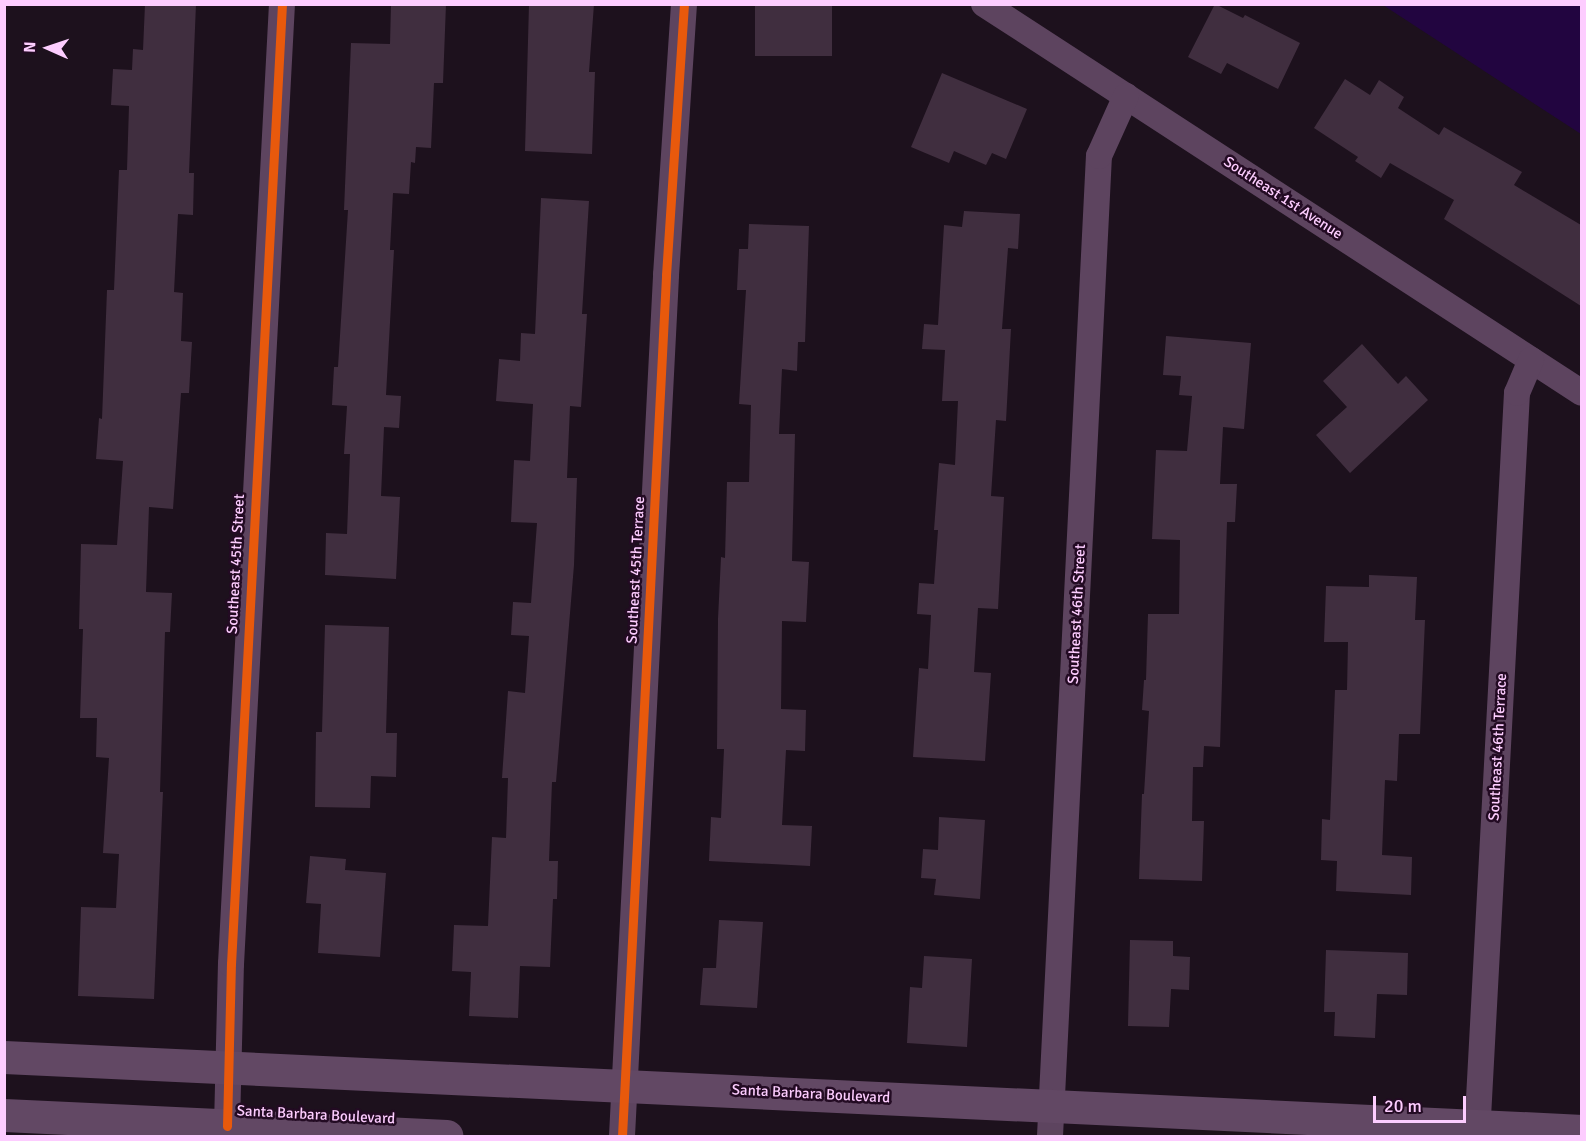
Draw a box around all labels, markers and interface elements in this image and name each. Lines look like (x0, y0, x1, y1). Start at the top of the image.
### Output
north arrow (18, 18, 78, 78)
text: N (20, 41, 40, 53)
street label: Southeast 1st Avenue (1220, 153, 1346, 243)
street label: Southeast 45th Street (223, 494, 249, 634)
street label: Southeast 45th Terrace (623, 496, 649, 644)
street label: Southeast 46th Street (1064, 544, 1090, 684)
street label: Southeast 46th Terrace (1485, 673, 1511, 821)
street label: Santa Barbara Boulevard (731, 1081, 891, 1107)
scale bar (1376, 1084, 1469, 1122)
text: 20 m (1384, 1095, 1422, 1117)
street label: Santa Barbara Boulevard (236, 1102, 396, 1128)

